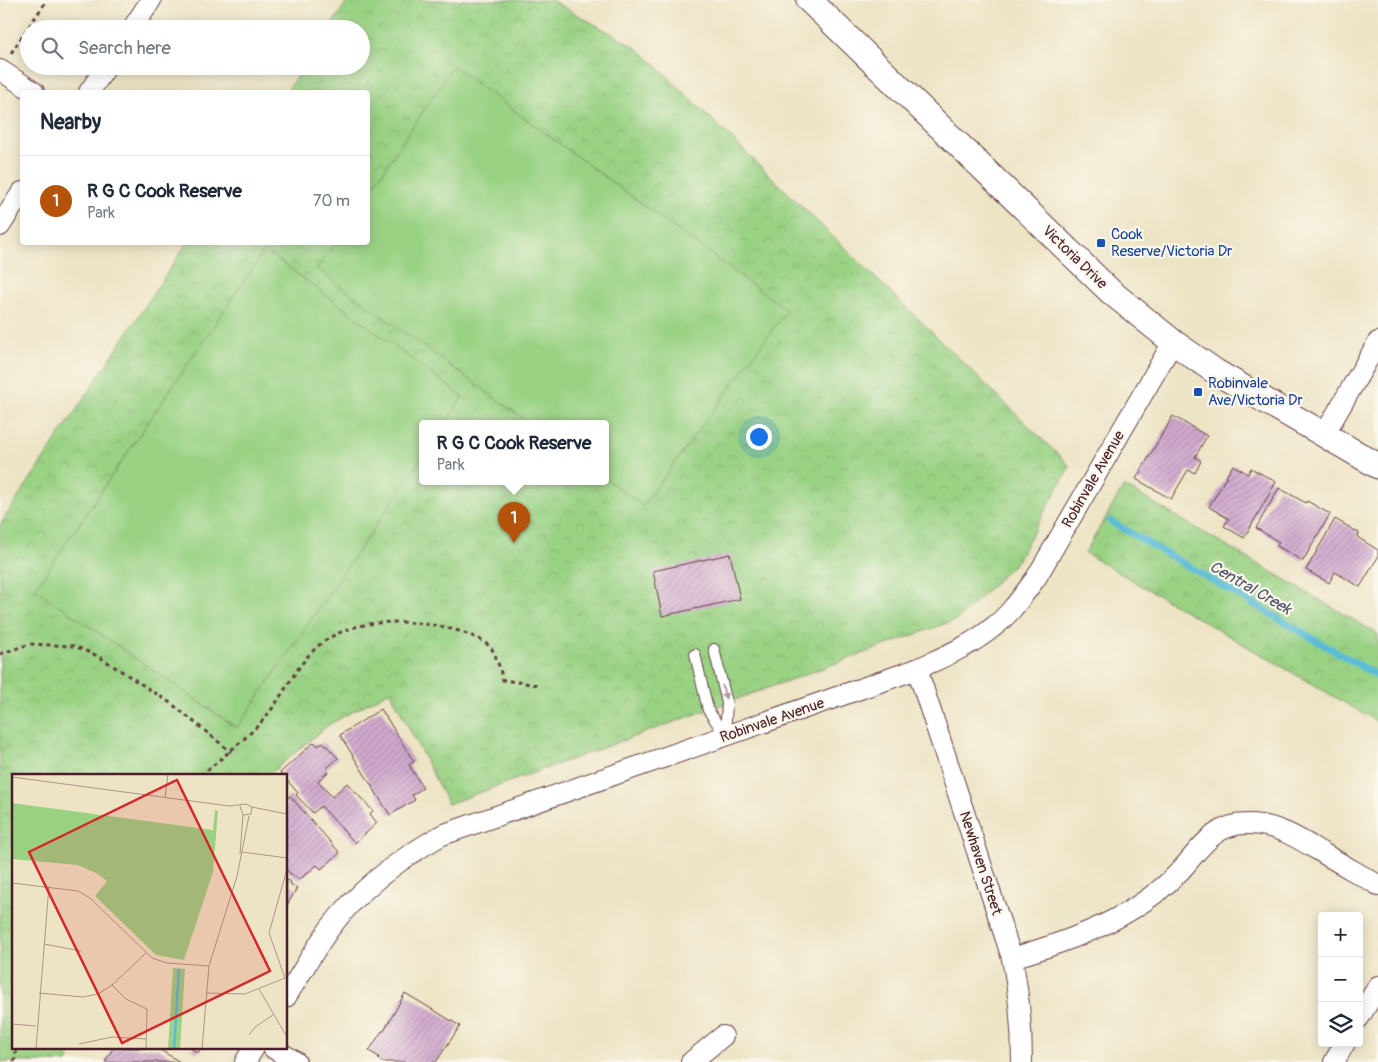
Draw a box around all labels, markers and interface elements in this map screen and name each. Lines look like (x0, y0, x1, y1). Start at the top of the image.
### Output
search box (20, 20, 370, 75)
icon: search (38, 34, 66, 62)
text: Search here (78, 36, 171, 60)
text: Nearby (40, 109, 101, 136)
text: R G C Cook Reserve (87, 179, 242, 203)
text: 1 (53, 191, 59, 211)
text: 70 m (313, 191, 350, 211)
text: Park (87, 203, 115, 223)
street label: Victoria Drive (1038, 221, 1112, 294)
place label: Cook Reserve/Victoria Dr (1111, 225, 1233, 261)
marker: Cook Reserve/Victoria Dr (1095, 237, 1107, 249)
place label: Robinvale Ave/Victoria Dr (1208, 374, 1303, 410)
marker: Robinvale Ave/Victoria Dr (1192, 386, 1204, 398)
popup (419, 420, 609, 485)
your location (746, 424, 772, 450)
street label: Robinvale Avenue (1058, 427, 1129, 531)
text: R G C Cook Reserve (437, 431, 591, 455)
text: Park (437, 455, 465, 475)
pin: 1 (498, 502, 530, 543)
water label: Central Creek (1206, 556, 1296, 620)
one-way arrow (720, 685, 728, 700)
street label: Robinvale Avenue (717, 694, 827, 747)
inset map (12, 774, 288, 1050)
street label: Newhaven Street (955, 809, 1007, 918)
map controls (1318, 912, 1363, 1047)
button: + (1318, 912, 1363, 957)
button: − (1318, 957, 1363, 1002)
button: layers (1318, 1002, 1363, 1047)

